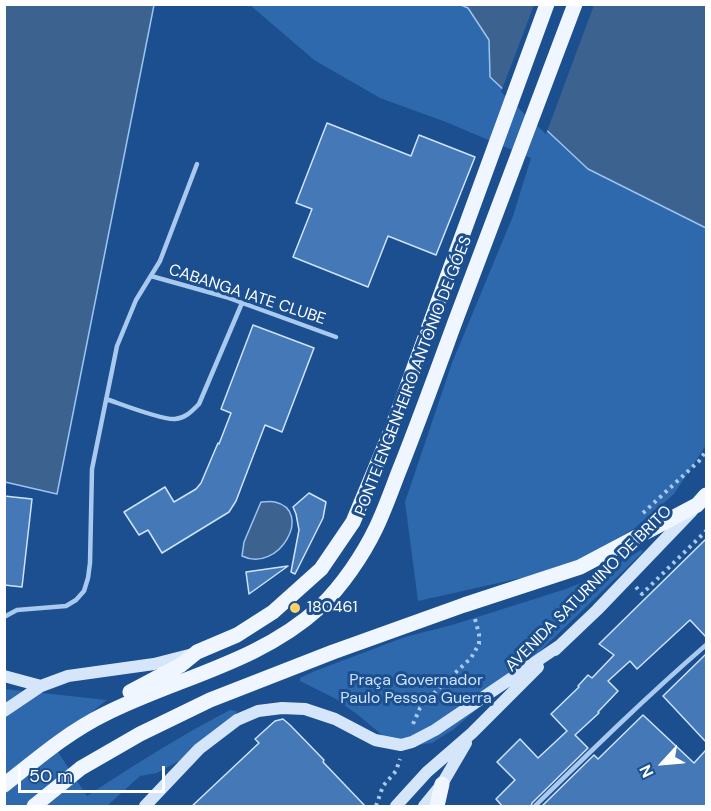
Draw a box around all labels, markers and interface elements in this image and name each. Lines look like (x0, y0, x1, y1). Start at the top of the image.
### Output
street label: PONTE ENGENHEIRO ANTÔNIO DE GÓES (352, 233, 476, 519)
street label: CABANGA IATE CLUBE (166, 261, 328, 329)
street label: AVENIDA SATURNINO DE BRITO (502, 502, 676, 676)
place label: 180461 (307, 598, 357, 618)
marker: 180461 (288, 601, 302, 615)
park label: Praça Governador Paulo Pessoa Guerra (340, 671, 492, 709)
north arrow (633, 733, 693, 793)
scale bar (21, 754, 168, 792)
text: N (634, 761, 658, 781)
text: 50 m (29, 764, 73, 788)

